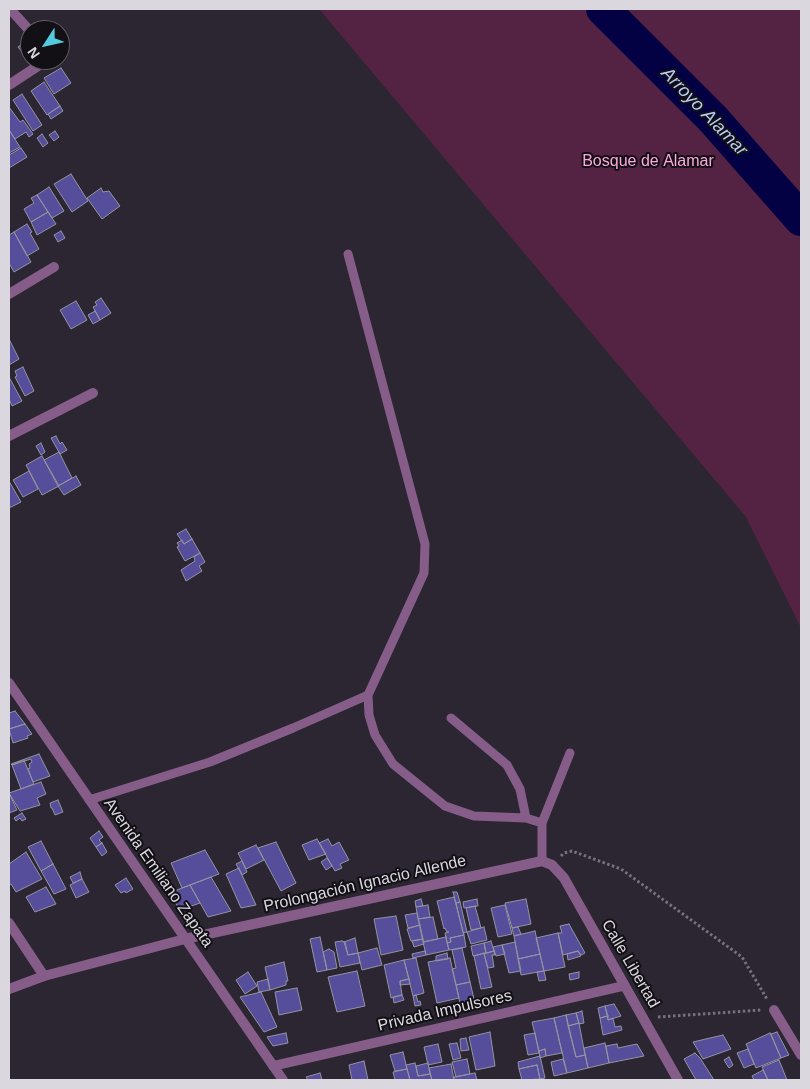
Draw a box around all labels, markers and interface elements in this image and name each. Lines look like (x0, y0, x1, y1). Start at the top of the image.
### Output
north arrow (20, 20, 70, 70)
text: N (24, 44, 43, 62)
water label: Arroyo Alamar (656, 63, 752, 161)
park label: Bosque de Alamar (582, 152, 714, 172)
street label: Avenida Emiliano Zapata (99, 795, 217, 951)
street label: Prolongación Ignacio Allende (262, 851, 468, 917)
street label: Calle Libertad (597, 916, 663, 1012)
street label: Privada Impulsores (376, 986, 514, 1036)

